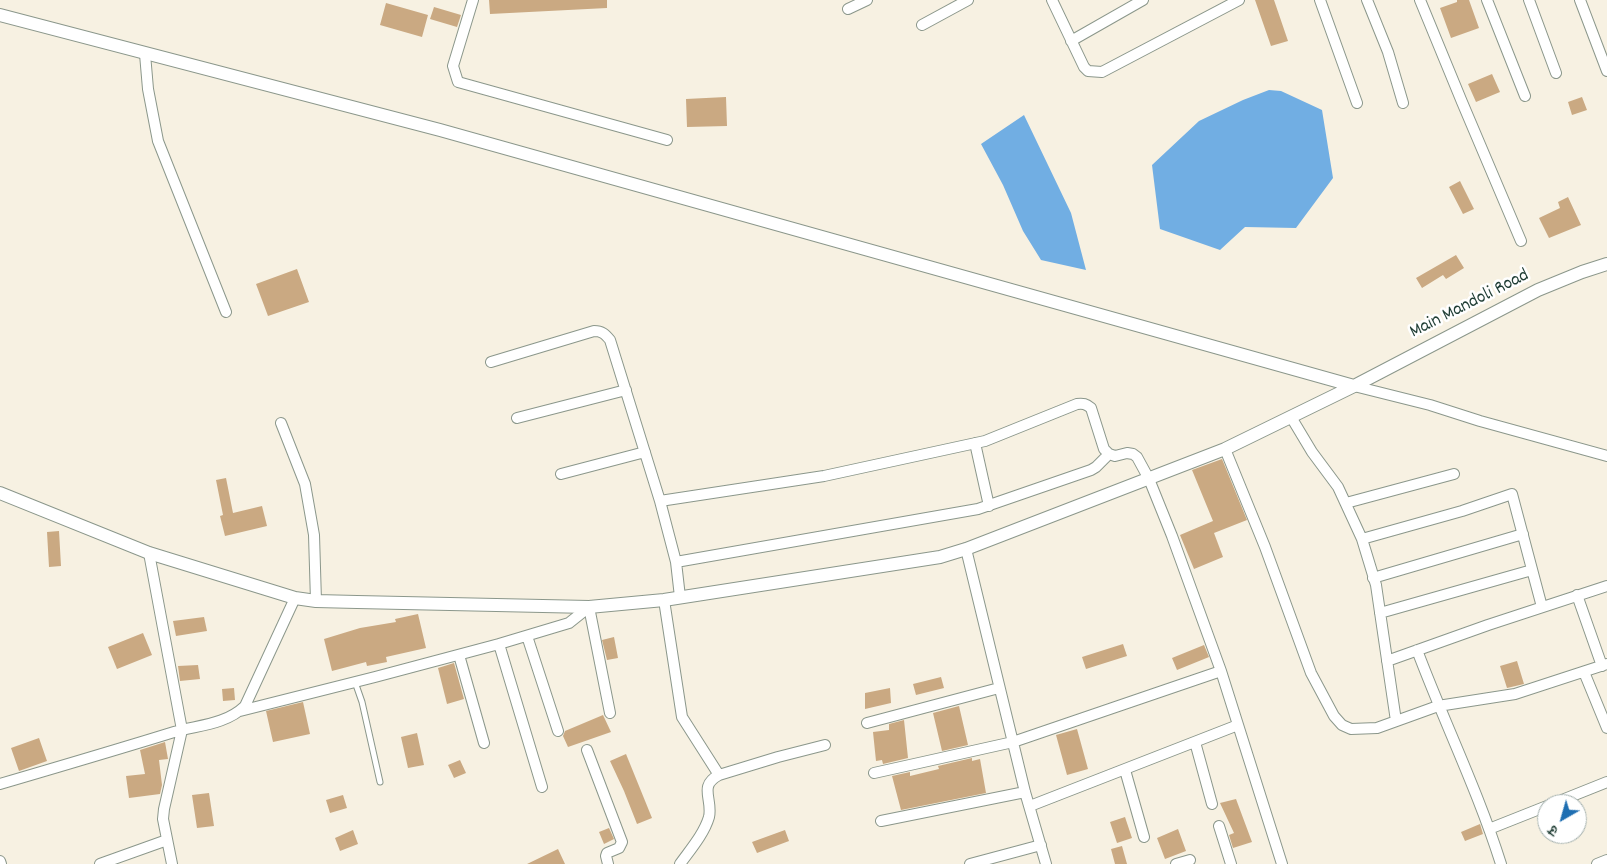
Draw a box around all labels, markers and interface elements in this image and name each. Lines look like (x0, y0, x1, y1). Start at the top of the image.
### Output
street label: Main Mandoli Road (1407, 265, 1533, 345)
north arrow (1537, 794, 1587, 844)
text: उ (1544, 820, 1563, 840)

